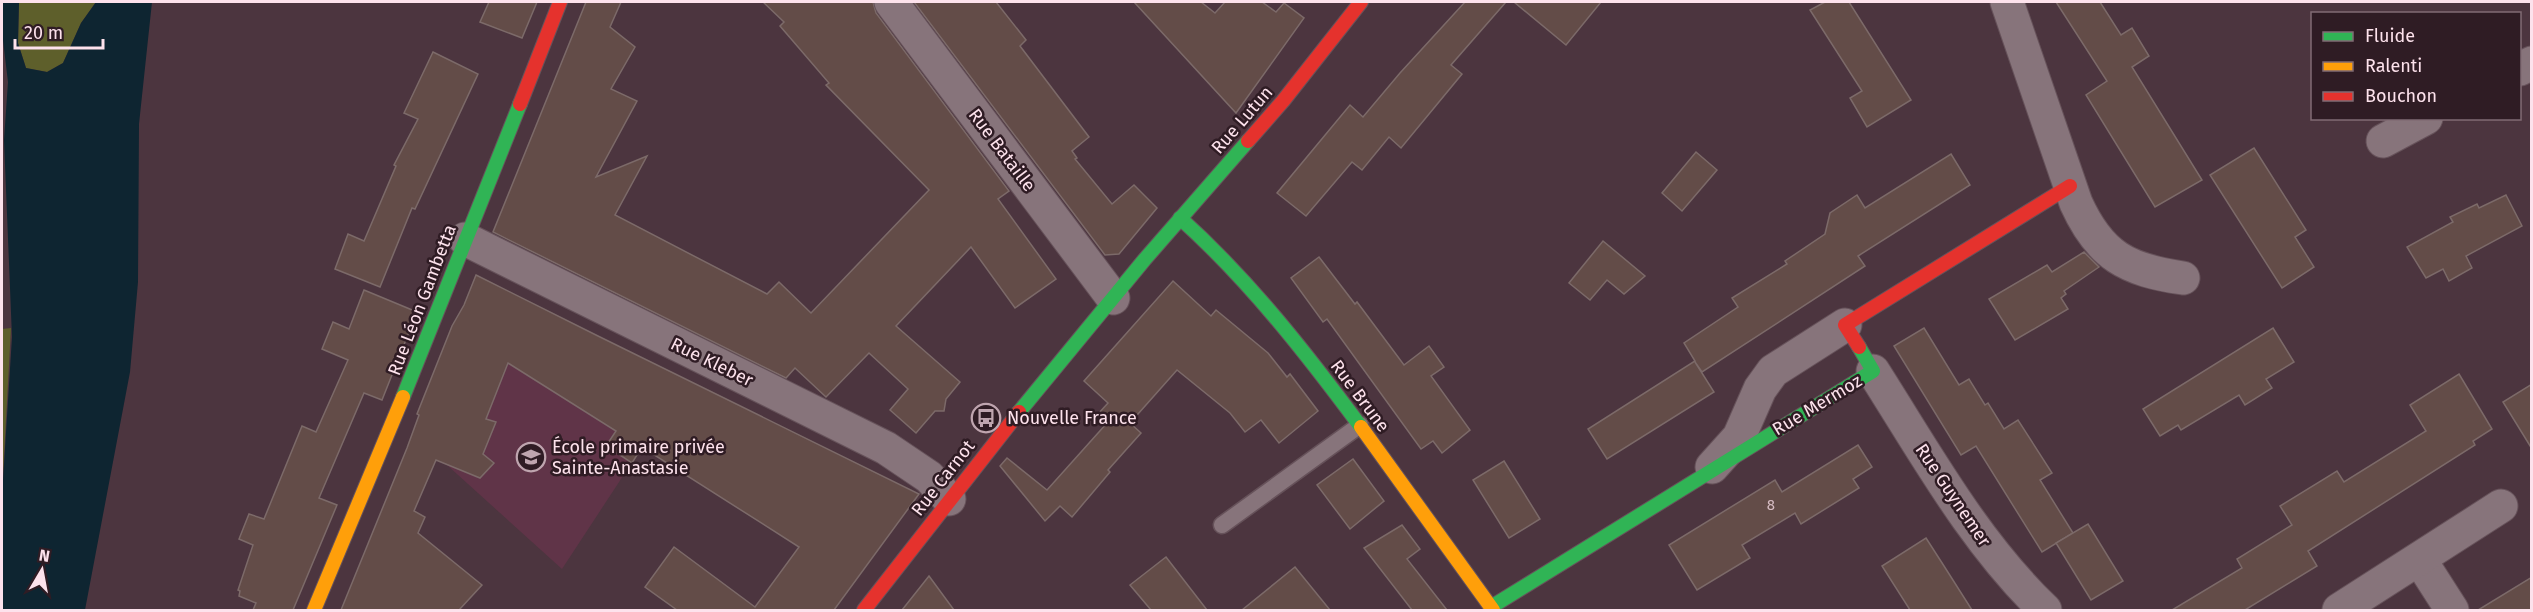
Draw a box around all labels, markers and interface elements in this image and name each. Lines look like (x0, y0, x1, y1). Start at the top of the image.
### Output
scale bar (15, 12, 104, 50)
legend (2311, 12, 2521, 120)
text: 20 m (24, 22, 63, 44)
text: Fluide (2365, 25, 2415, 47)
text: Ralenti (2365, 55, 2422, 77)
street label: Rue Lutun (1207, 82, 1277, 158)
text: Bouchon (2365, 85, 2437, 107)
street label: Rue Bataille (964, 104, 1040, 196)
street label: Rue Léon Gambetta (383, 221, 461, 379)
street label: Rue Kleber (667, 333, 757, 391)
street label: Rue Brune (1326, 356, 1394, 436)
street label: Rue Mermoz (1768, 370, 1866, 440)
bus stop icon: Nouvelle France (970, 402, 1002, 434)
place label: Nouvelle France (1007, 407, 1137, 429)
place label: École primaire privée Sainte-Anastasie (552, 435, 725, 479)
street label: Rue Carnot (907, 435, 980, 520)
street label: Rue Guynemer (1911, 439, 1995, 551)
school or university icon: École primaire privée Sainte-Anastasie (515, 441, 547, 473)
house number: 8 (1767, 496, 1775, 514)
north arrow (12, 540, 72, 600)
text: N (38, 545, 51, 566)

